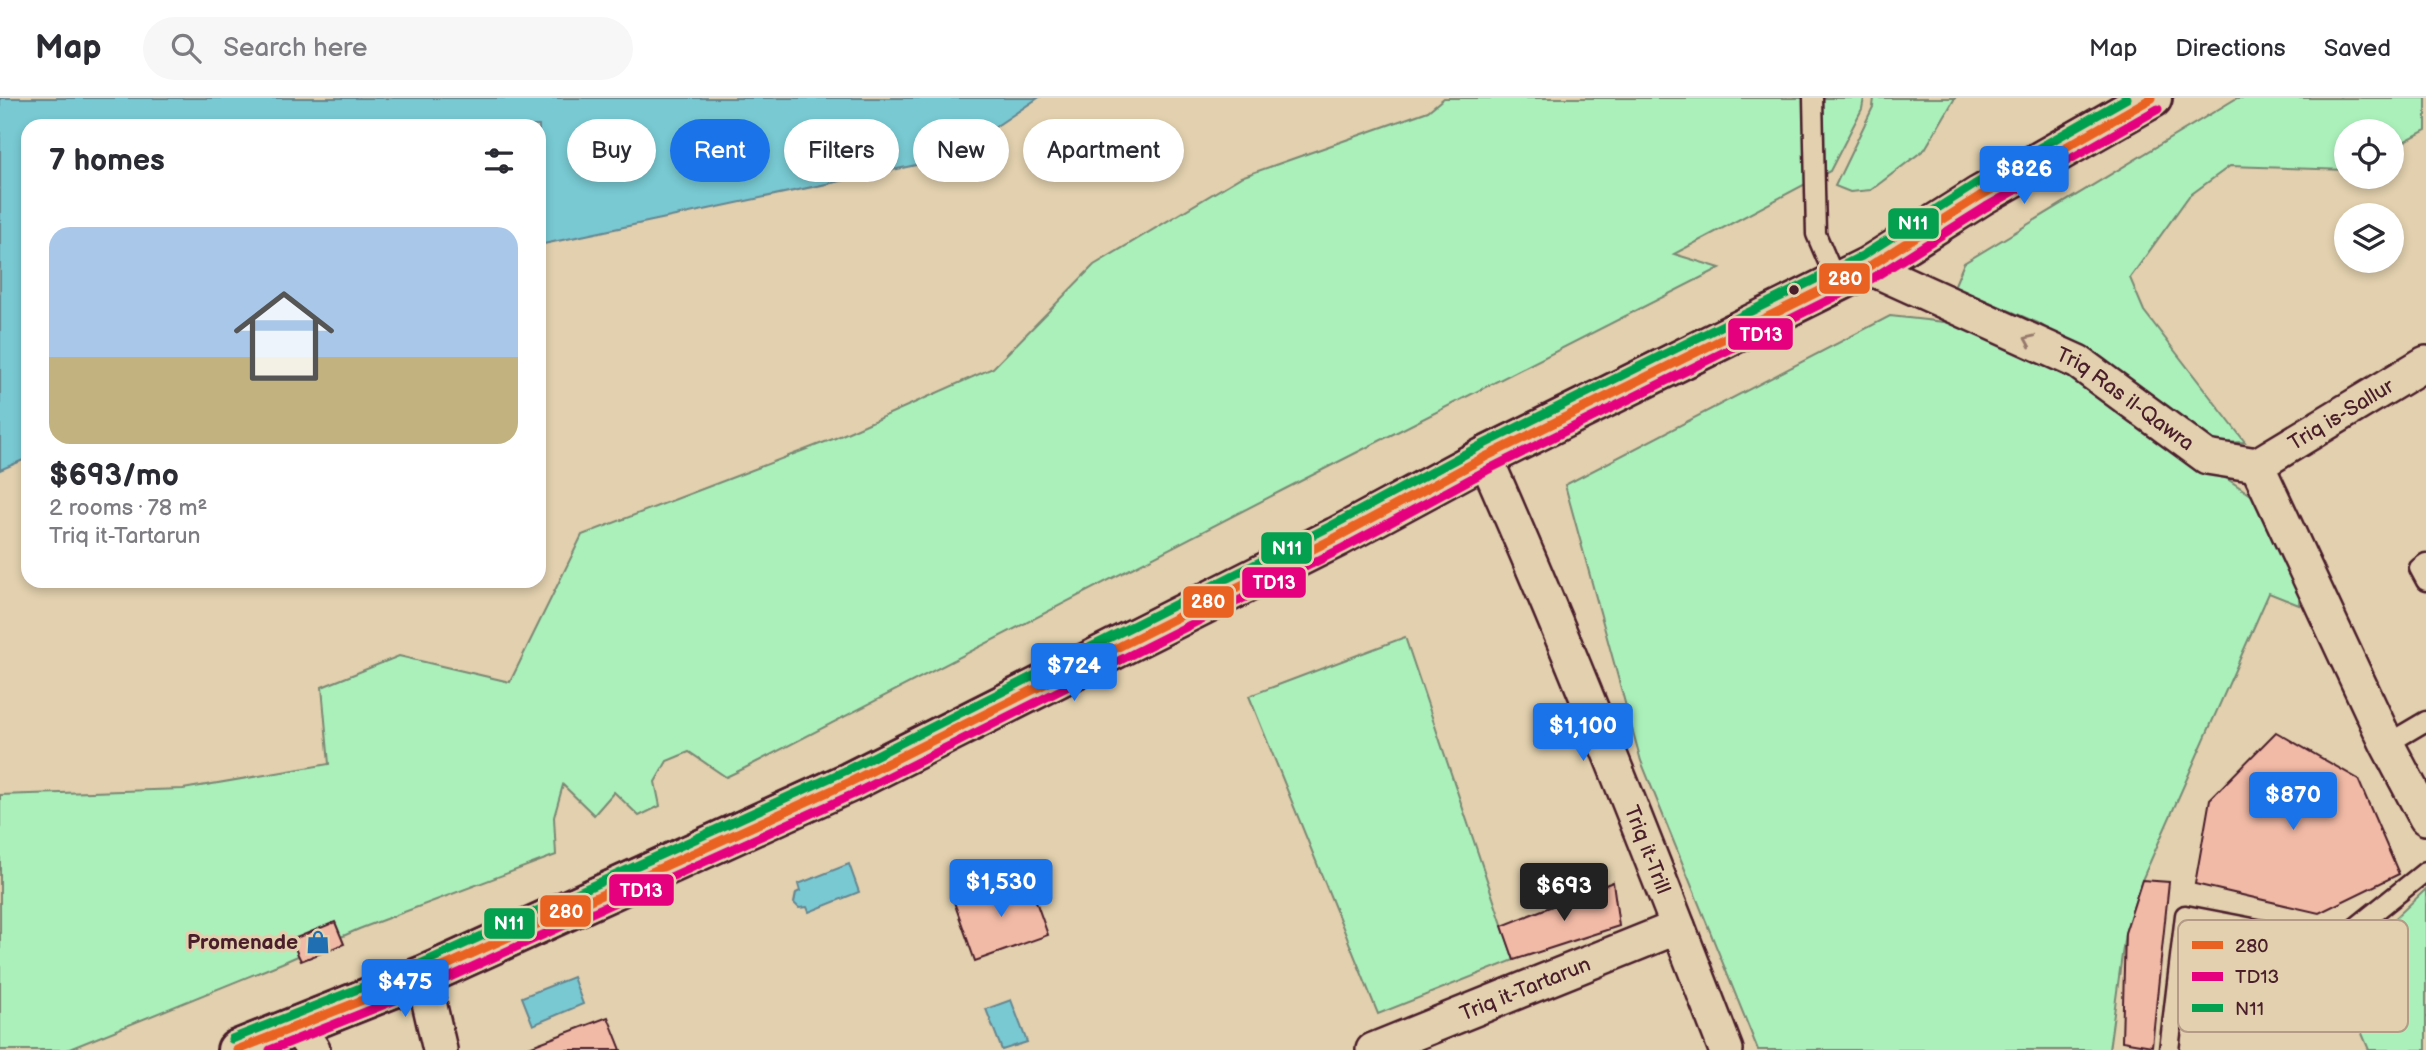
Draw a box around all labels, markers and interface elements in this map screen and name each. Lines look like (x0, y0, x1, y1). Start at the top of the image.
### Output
search box (143, 17, 633, 80)
text: Map (35, 28, 101, 68)
icon: search (167, 29, 205, 67)
text: Search here (223, 33, 367, 64)
text: Map (2089, 34, 2137, 63)
text: Directions (2175, 34, 2286, 63)
text: Saved (2324, 34, 2391, 63)
chip: Buy (567, 119, 656, 182)
chip: Rent (670, 119, 770, 182)
chip: Filters (784, 119, 899, 182)
chip: New (913, 119, 1009, 182)
chip: Apartment (1023, 119, 1184, 182)
map controls (2334, 119, 2404, 273)
button: locate (2334, 119, 2404, 189)
icon: filters (480, 142, 518, 180)
text: 7 homes (49, 143, 165, 179)
pin: $826 (1983, 146, 2065, 206)
text: $826 (1996, 155, 2052, 183)
button: layers (2334, 203, 2404, 273)
line badge: N11 (1887, 207, 1940, 240)
text: N11 (1898, 213, 1928, 236)
line badge: 280 (1818, 262, 1871, 295)
text: 280 (1828, 268, 1862, 291)
icon: home (221, 273, 347, 399)
unlabelled marker (1787, 283, 1801, 297)
line badge: TD13 (1727, 317, 1794, 351)
text: TD13 (1739, 324, 1783, 347)
one-way arrow (2024, 334, 2037, 348)
street label: Triq Ras il-Qawra (2052, 342, 2199, 456)
street label: Triq is-Sallur (2284, 373, 2399, 456)
text: $693/mo (49, 458, 179, 494)
text: 2 rooms · 78 m² (49, 494, 207, 522)
text: Triq it-Tartarun (49, 522, 200, 550)
line badge: N11 (1260, 531, 1313, 565)
text: N11 (1272, 538, 1302, 561)
line badge: TD13 (1241, 566, 1307, 599)
text: TD13 (1252, 572, 1296, 595)
line badge: 280 (1182, 585, 1235, 619)
text: 280 (1191, 591, 1225, 614)
pin: $724 (1033, 644, 1115, 703)
text: $724 (1047, 652, 1101, 680)
pin: $1,100 (1526, 704, 1640, 763)
text: $1,100 (1549, 712, 1617, 740)
pin: $870 (2252, 772, 2334, 832)
text: $870 (2265, 781, 2321, 809)
street label: Triq it-Trill (1619, 802, 1676, 898)
pin: $1,530 (944, 860, 1058, 919)
pin: $693 (1523, 864, 1605, 923)
text: $1,530 (966, 868, 1036, 896)
text: $693 (1536, 872, 1592, 900)
line badge: TD13 (608, 873, 675, 907)
text: TD13 (619, 880, 663, 903)
line badge: 280 (539, 894, 592, 928)
text: 280 (549, 901, 583, 924)
line badge: N11 (483, 907, 536, 940)
text: N11 (494, 913, 524, 936)
legend (2178, 920, 2408, 1032)
shop icon: Promenade (304, 928, 332, 956)
place label: Promenade (187, 930, 298, 955)
text: 280 (2235, 935, 2268, 958)
street label: Triq it-Tartarun (1456, 952, 1594, 1027)
pin: $475 (364, 960, 446, 1019)
text: TD13 (2235, 966, 2279, 989)
text: $475 (378, 968, 432, 996)
text: N11 (2235, 998, 2264, 1021)

